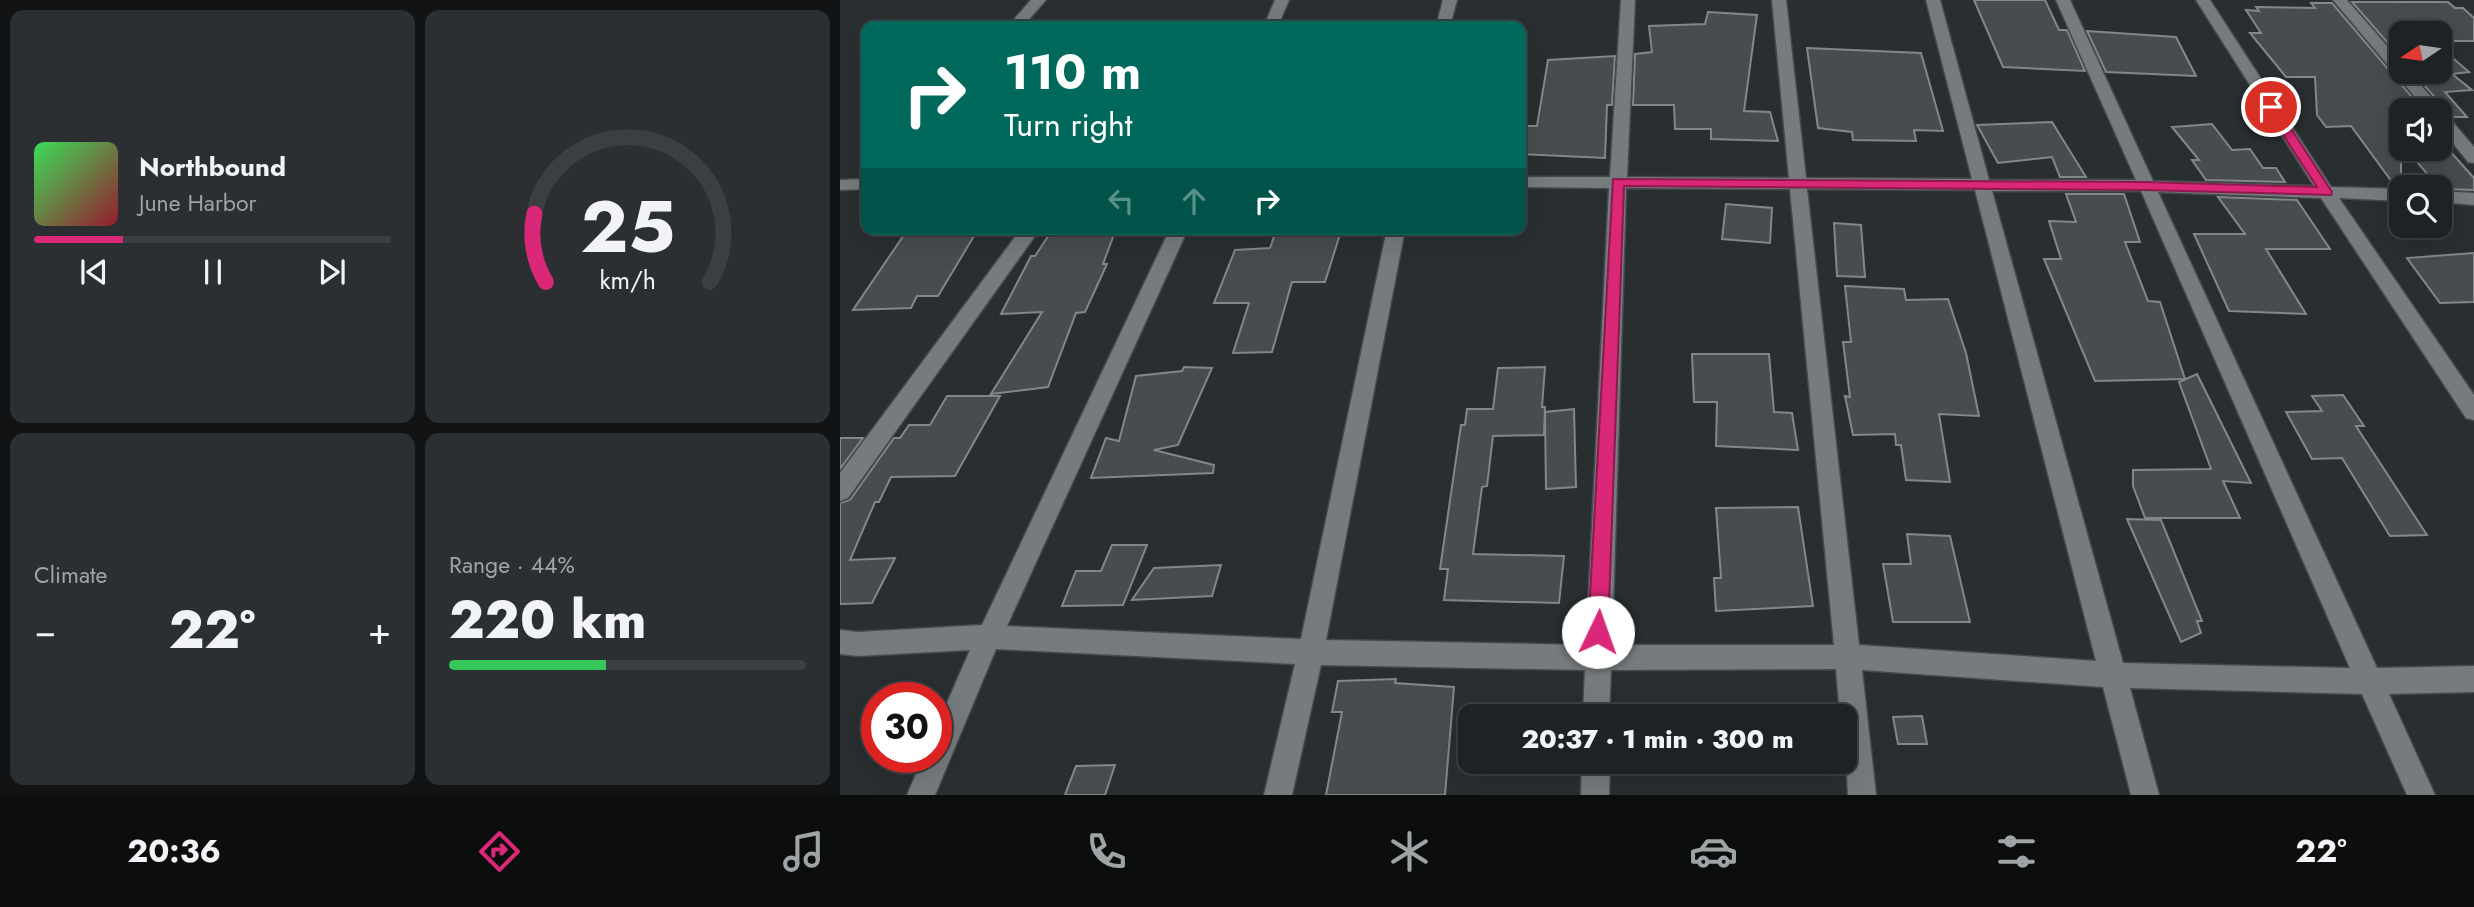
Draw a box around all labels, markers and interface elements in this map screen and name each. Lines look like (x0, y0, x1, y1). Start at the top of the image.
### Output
north arrow (2389, 21, 2452, 84)
map controls (2389, 21, 2452, 238)
text: 110 m (1004, 37, 1141, 107)
icon: right (889, 49, 980, 140)
pin (2241, 77, 2301, 137)
icon: arrive (2252, 88, 2290, 126)
button: sound (2389, 98, 2452, 161)
text: Turn right (1004, 102, 1133, 148)
text: Northbound (139, 148, 286, 186)
text: 25 (580, 175, 675, 280)
button: search (2389, 175, 2452, 238)
icon: left (1102, 182, 1140, 220)
icon: ahead (1175, 182, 1213, 220)
icon: right (1248, 182, 1286, 220)
text: June Harbor (139, 186, 256, 220)
icon: previous (75, 253, 113, 291)
icon: pause (194, 253, 232, 291)
icon: next (313, 253, 351, 291)
text: km/h (599, 262, 656, 298)
text: Range · 44% (449, 548, 575, 582)
text: Climate (34, 558, 107, 592)
text: 220 km (449, 582, 646, 658)
text: 22° (169, 592, 255, 668)
position arrow (1561, 595, 1635, 669)
text: − (34, 603, 56, 658)
text: + (368, 603, 391, 658)
speed limit sign: 30 (861, 682, 952, 773)
text: 20:37 · 1 min · 300 m (1521, 720, 1794, 758)
icon: directions (475, 827, 524, 876)
icon: music (779, 827, 828, 876)
icon: phone (1082, 827, 1131, 876)
icon: climate (1385, 827, 1434, 876)
icon: car (1689, 827, 1738, 876)
icon: filters (1992, 827, 2041, 876)
text: 20:36 (127, 828, 221, 874)
text: 22° (2295, 828, 2347, 874)

